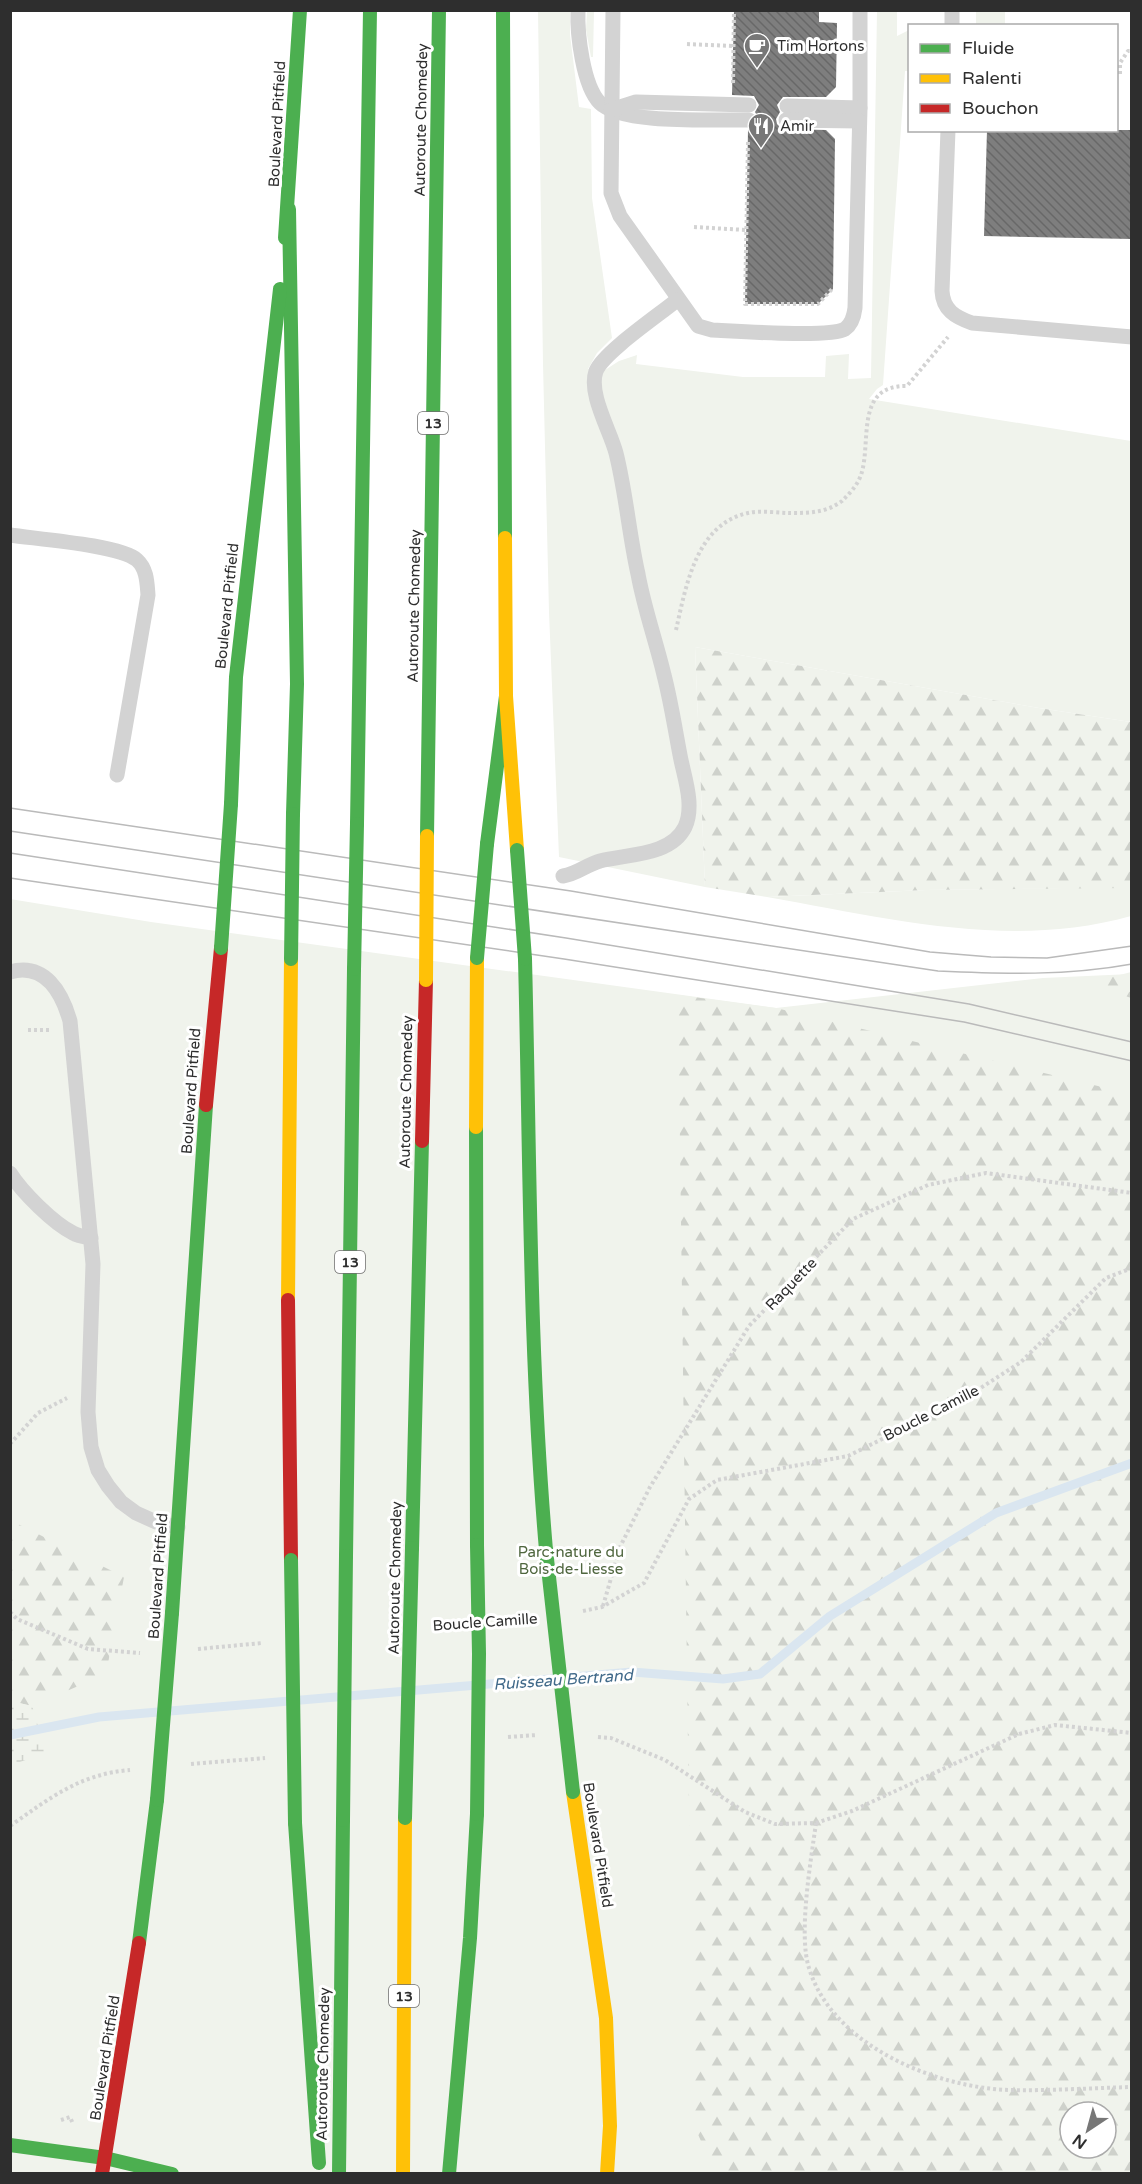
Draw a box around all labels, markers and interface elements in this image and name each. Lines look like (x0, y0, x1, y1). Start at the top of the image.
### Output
legend (908, 24, 1118, 132)
cafe icon: Tim Hortons (742, 31, 772, 69)
place label: Tim Hortons (777, 37, 864, 55)
text: Fluide (962, 37, 1014, 59)
street label: Autoroute Chomedey (411, 43, 431, 197)
street label: Boulevard Pitfield (265, 60, 289, 188)
text: Ralenti (962, 67, 1022, 89)
text: Bouchon (962, 97, 1039, 119)
restaurant icon: Amir (746, 111, 776, 149)
place label: Amir (780, 117, 815, 135)
road number: 13 (418, 412, 448, 434)
street label: Autoroute Chomedey (404, 529, 424, 683)
street label: Boulevard Pitfield (211, 542, 243, 670)
street label: Autoroute Chomedey (396, 1015, 416, 1169)
street label: Boulevard Pitfield (178, 1027, 204, 1155)
road number: 13 (335, 1251, 365, 1273)
street label: Raquette (762, 1254, 820, 1314)
street label: Boucle Camille (880, 1381, 982, 1445)
street label: Autoroute Chomedey (385, 1501, 405, 1655)
street label: Boulevard Pitfield (145, 1512, 171, 1640)
park label: Parc-nature du Bois-de-Liesse (518, 1543, 624, 1578)
street label: Boucle Camille (432, 1609, 538, 1635)
water label: Ruisseau Bertrand (493, 1665, 635, 1695)
street label: Boulevard Pitfield (579, 1781, 617, 1909)
road number: 13 (389, 1985, 419, 2007)
street label: Autoroute Chomedey (313, 1987, 333, 2141)
street label: Boulevard Pitfield (86, 1994, 124, 2122)
north arrow (1058, 2100, 1118, 2160)
text: N (1069, 2129, 1091, 2153)

